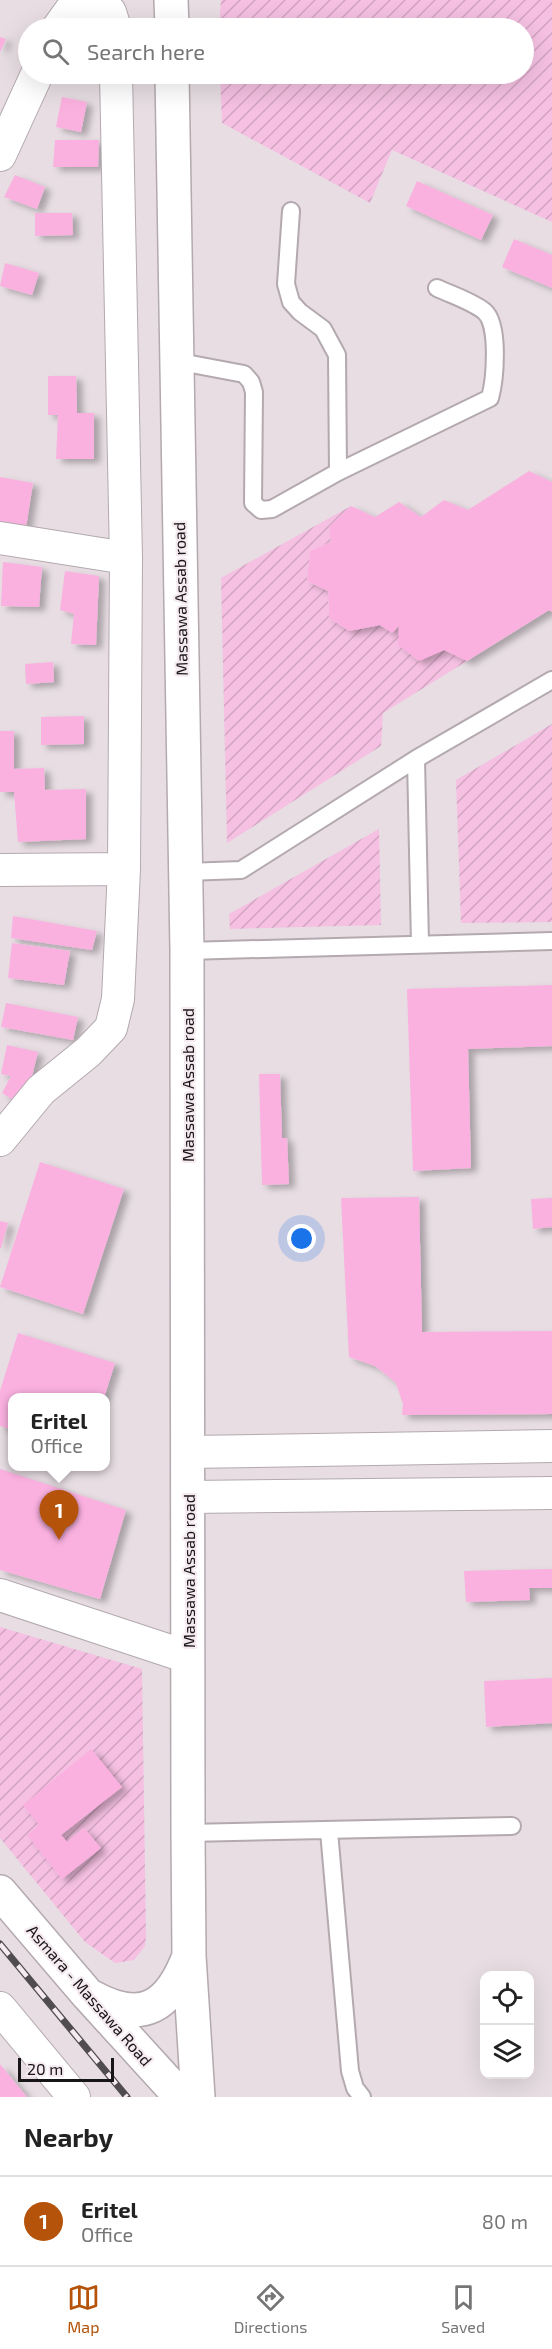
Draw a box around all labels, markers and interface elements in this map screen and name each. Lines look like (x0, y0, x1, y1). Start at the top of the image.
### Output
search box (18, 18, 534, 84)
icon: search (39, 35, 72, 68)
text: Search here (87, 38, 205, 64)
street label: Massawa Assab road (169, 522, 191, 676)
street label: Massawa Assab road (178, 1008, 197, 1162)
your location (287, 1224, 316, 1253)
popup (8, 1393, 110, 1471)
text: Eritel (31, 1407, 87, 1433)
text: Office (31, 1433, 83, 1457)
pin: 1 (40, 1490, 78, 1540)
street label: Massawa Assab road (179, 1494, 198, 1648)
street label: Asmara - Massawa Road (24, 1921, 156, 2069)
map controls (480, 1971, 534, 2079)
button: locate (480, 1971, 534, 2025)
button: layers (480, 2025, 534, 2079)
scale bar (18, 2055, 114, 2082)
text: 20 m (27, 2059, 63, 2078)
text: Nearby (24, 2121, 113, 2152)
text: Eritel (81, 2196, 138, 2222)
text: 1 (39, 2209, 48, 2233)
text: 80 m (482, 2209, 528, 2233)
text: Office (81, 2222, 133, 2246)
tab: Map (67, 2281, 100, 2336)
tab: Directions (234, 2281, 307, 2336)
tab: Saved (441, 2281, 485, 2336)

